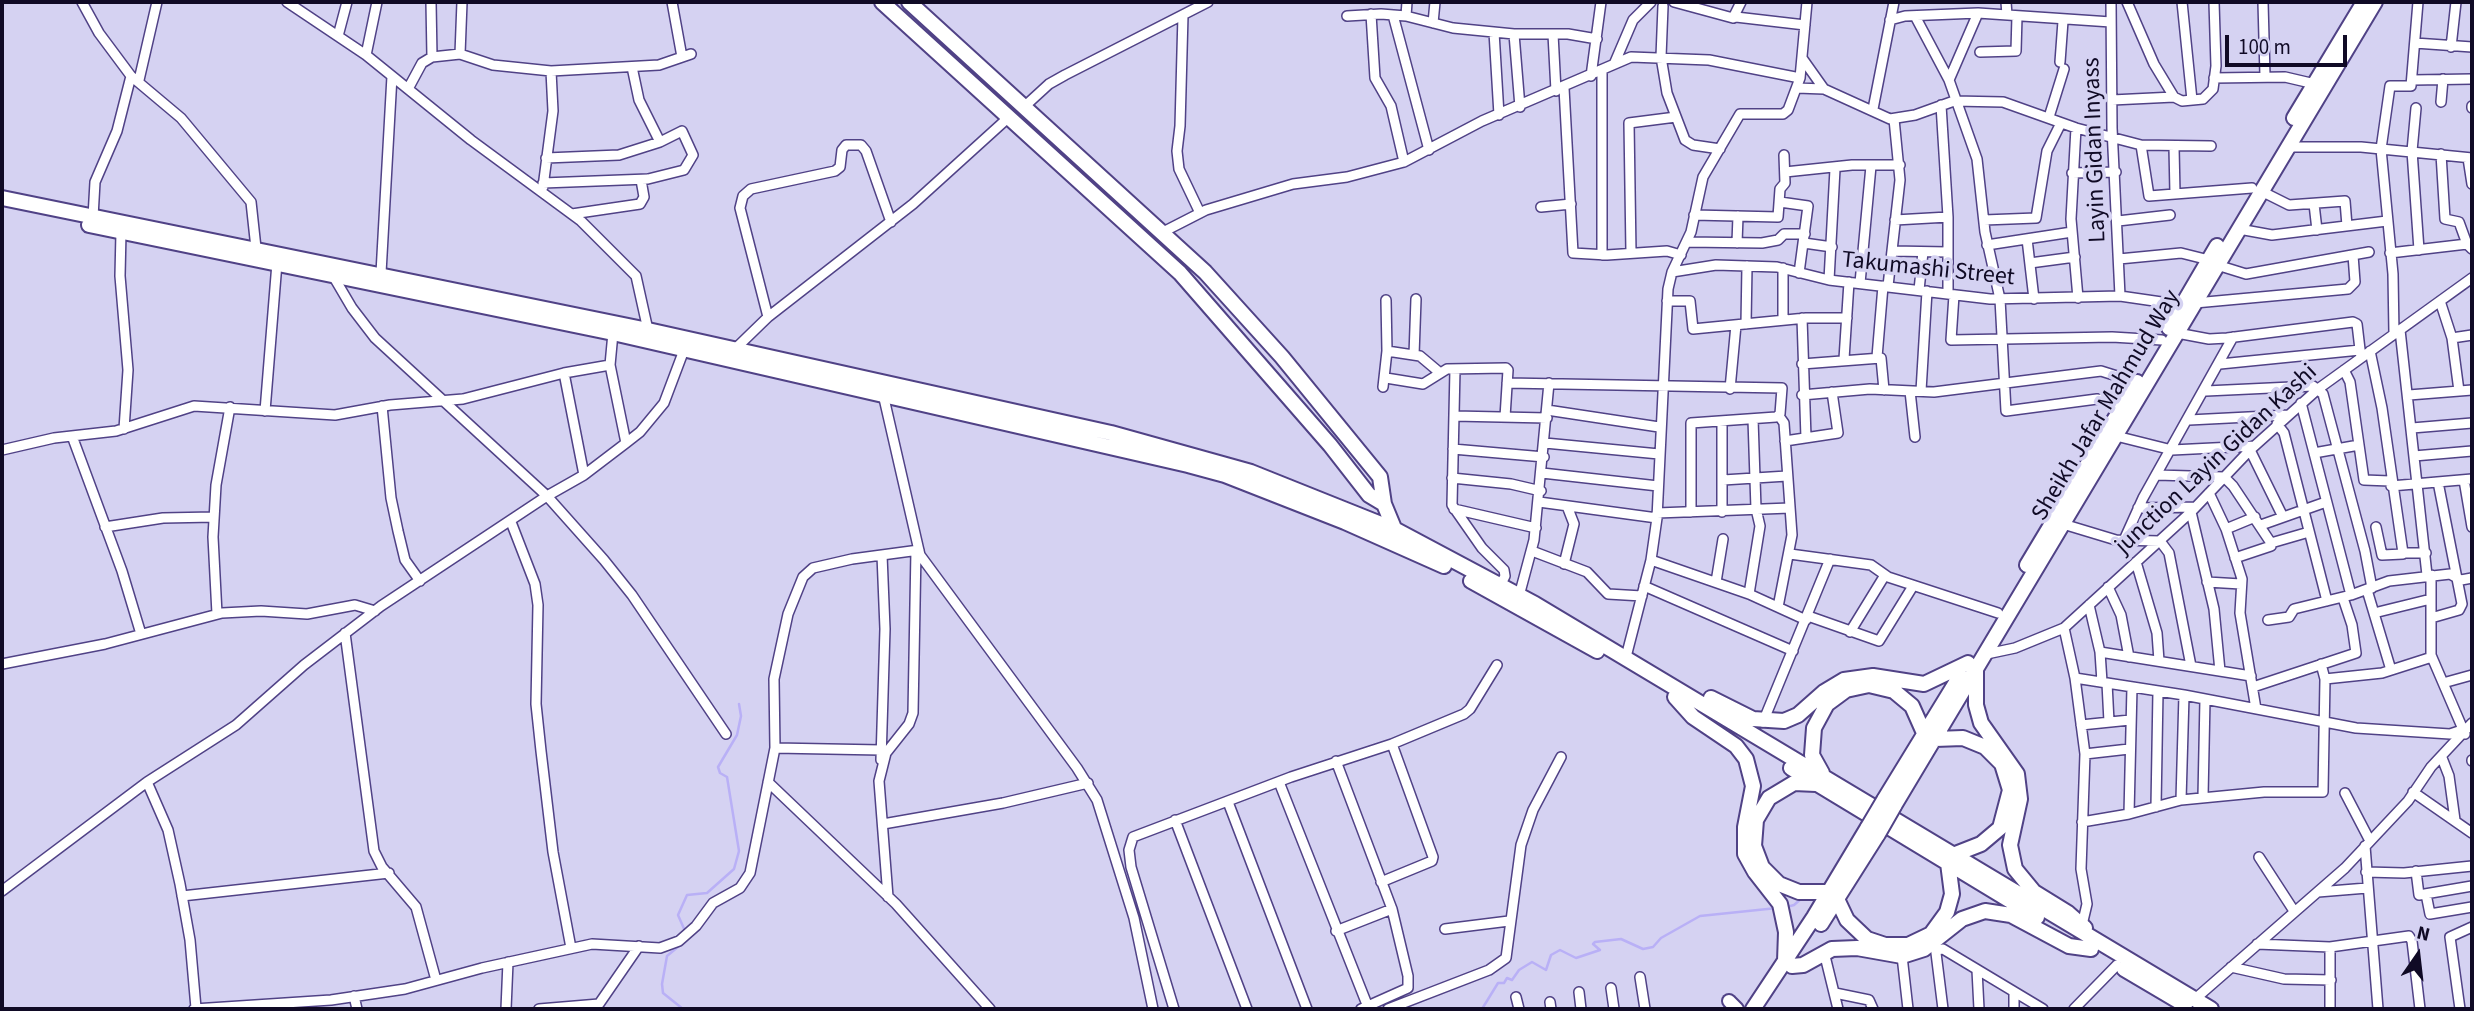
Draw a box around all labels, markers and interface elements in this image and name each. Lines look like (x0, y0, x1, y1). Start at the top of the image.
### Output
scale bar (2229, 21, 2352, 65)
text: 100 m (2238, 32, 2291, 62)
street label: Layin Gidan Inyass (2078, 57, 2114, 243)
street label: Takumashi Street (1840, 247, 2016, 293)
street label: Sheikh Jafar Mahmud Way (2027, 285, 2187, 527)
street label: junction Layin Gidan Kashi (2110, 359, 2324, 561)
north arrow (2383, 920, 2453, 990)
text: N (2414, 920, 2433, 949)

